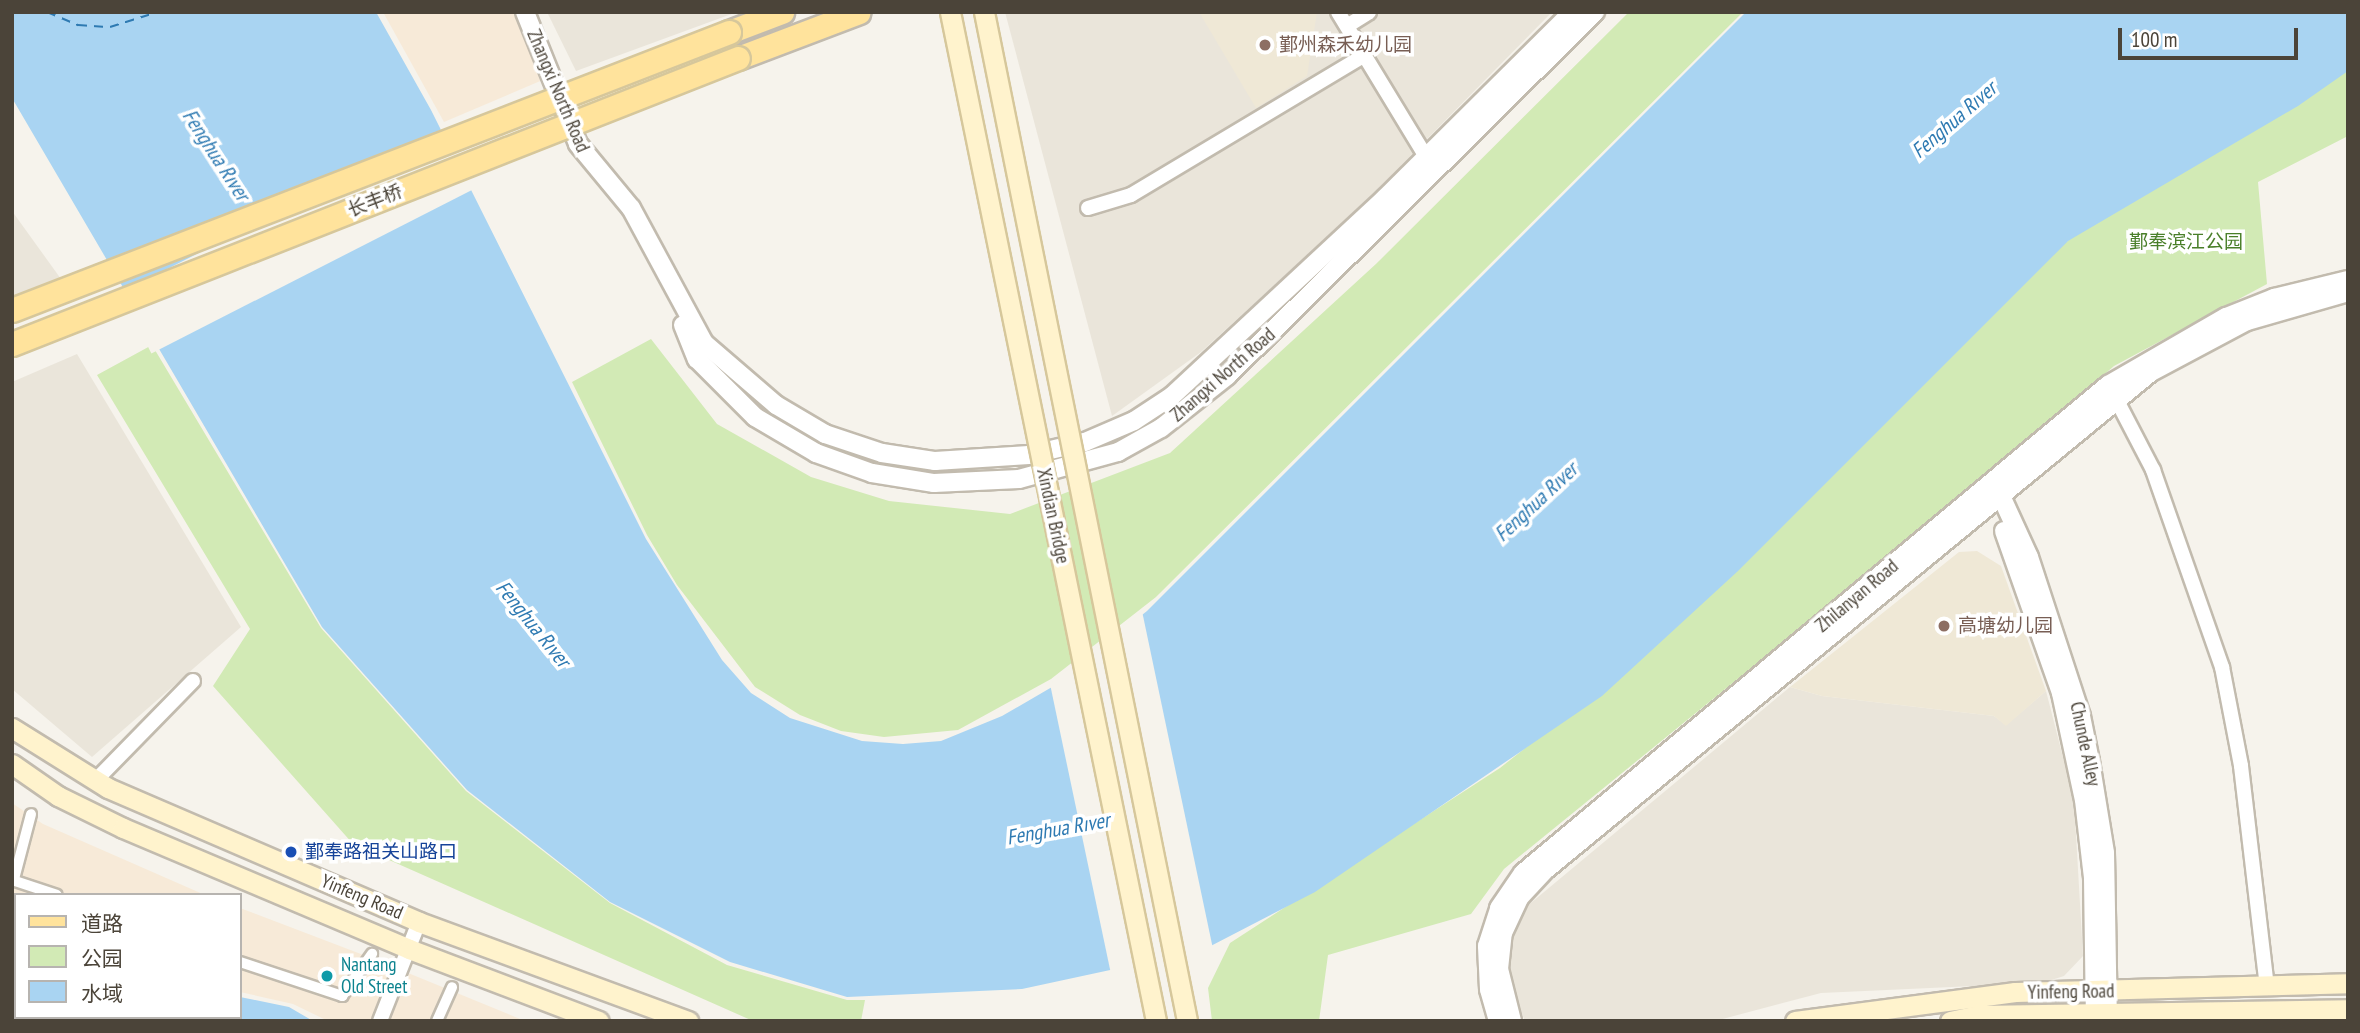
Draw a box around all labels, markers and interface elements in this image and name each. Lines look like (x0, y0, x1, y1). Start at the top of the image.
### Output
scale bar (2122, 14, 2302, 58)
street label: Zhangxi North Road (522, 26, 594, 156)
text: 100 m (2131, 26, 2177, 53)
place label: 鄞州森禾幼儿园 (1279, 34, 1412, 56)
marker: 鄞州森禾幼儿园 (1257, 37, 1273, 53)
water label: Fenghua Rıver (1906, 76, 2002, 164)
water label: Fenghua Rıver (177, 105, 255, 205)
street label: 长丰桥 (344, 180, 406, 222)
park label: 鄞奉滨江公园 (2129, 231, 2243, 253)
street label: Zhangxi North Road (1166, 323, 1280, 427)
water label: Fenghua Rıver (1489, 457, 1583, 547)
street label: Xindian Bridge (1032, 466, 1074, 566)
street label: Zhilanyan Road (1811, 555, 1903, 637)
water label: Fenghua Rıver (490, 576, 576, 672)
place label: 高塘幼儿园 (1958, 615, 2053, 637)
marker: 高塘幼儿园 (1936, 618, 1952, 634)
street label: Chunde Alley (2065, 699, 2105, 789)
water label: Fenghua Rıver (1005, 808, 1111, 850)
place label: 鄞奉路祖关山路口 (305, 841, 457, 863)
marker: 鄞奉路祖关山路口 (283, 844, 299, 860)
street label: Yinfeng Road (318, 870, 406, 924)
legend (14, 893, 242, 1019)
text: 道路 (81, 910, 123, 937)
text: 公园 (81, 945, 123, 972)
place label: Nantang Old Street (341, 954, 407, 998)
marker: Nantang Old Street (319, 968, 335, 984)
text: 水域 (81, 980, 123, 1007)
street label: Yinfeng Road (2027, 980, 2115, 1004)

